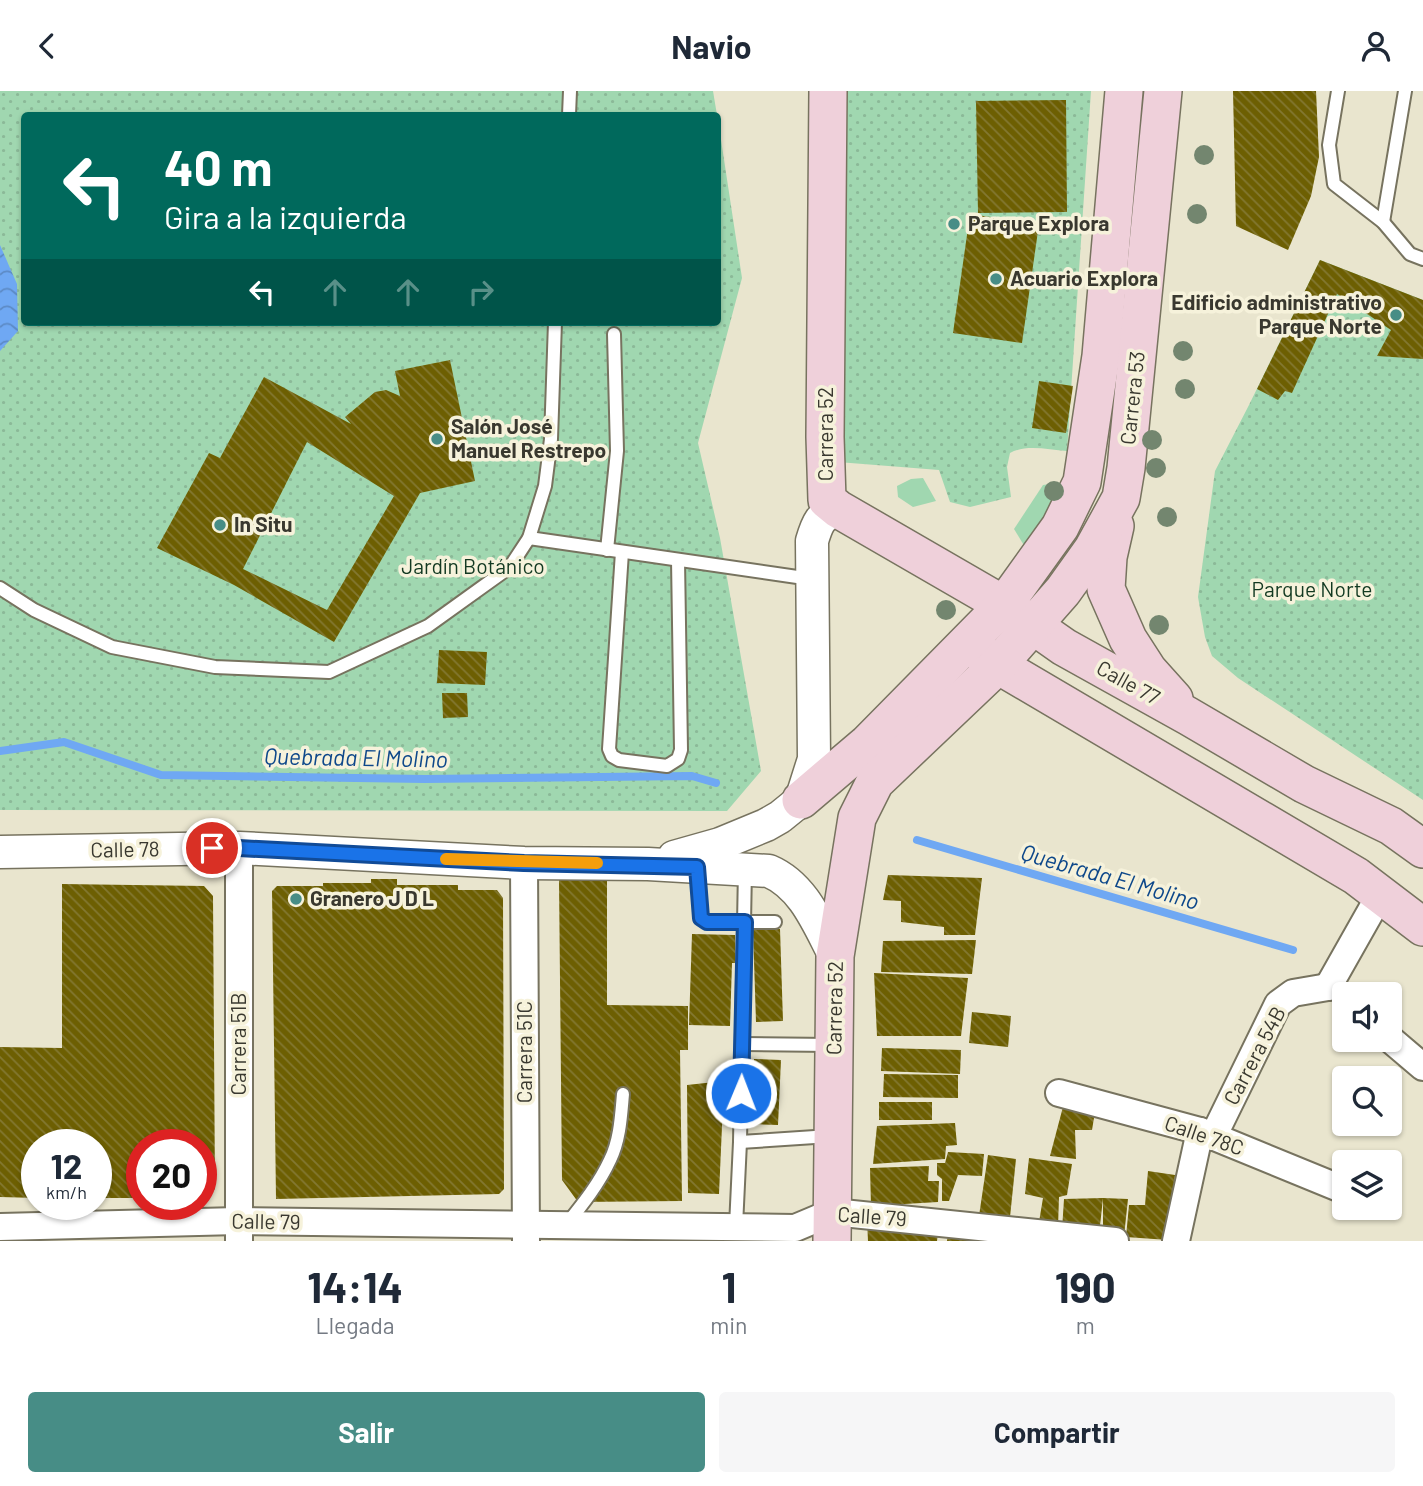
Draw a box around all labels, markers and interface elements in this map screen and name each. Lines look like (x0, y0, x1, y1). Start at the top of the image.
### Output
icon: back (28, 27, 66, 65)
text: Navio (671, 27, 752, 65)
icon: person (1357, 27, 1395, 65)
text: 40 m (164, 137, 272, 196)
icon: left (49, 140, 140, 231)
text: Gira a la izquierda (164, 197, 407, 235)
place label: Parque Explora (968, 210, 1109, 235)
marker: Parque Explora (946, 216, 962, 232)
place label: Acuario Explora (1010, 265, 1158, 290)
marker: Acuario Explora (988, 271, 1004, 287)
icon: left (243, 273, 281, 311)
icon: ahead (316, 273, 354, 311)
icon: ahead (389, 273, 427, 311)
icon: right (462, 273, 500, 311)
place label: Edificio administrativo Parque Norte (1171, 289, 1382, 338)
marker: Edificio administrativo Parque Norte (1388, 307, 1404, 323)
street label: Carrera 53 (1114, 350, 1149, 446)
street label: Carrera 52 (812, 387, 837, 481)
place label: Salón José Manuel Restrepo (451, 413, 606, 462)
marker: Salón José Manuel Restrepo (429, 431, 445, 447)
place label: In Situ (234, 511, 293, 536)
marker: In Situ (212, 517, 228, 533)
park label: Jardín Botánico (401, 553, 545, 578)
park label: Parque Norte (1252, 576, 1372, 601)
street label: Calle 77 (1093, 654, 1165, 709)
water label: Quebrada El Molino (264, 741, 448, 773)
pin (182, 818, 242, 878)
icon: arrive (193, 829, 231, 867)
street label: Calle 78 (90, 835, 160, 862)
water label: Quebrada El Molino (1018, 837, 1202, 915)
place label: Granero J D L (310, 885, 434, 910)
marker: Granero J D L (288, 891, 304, 907)
street label: Carrera 52 (820, 961, 847, 1055)
map controls (1332, 982, 1402, 1220)
button: sound (1332, 982, 1402, 1052)
street label: Carrera 51B (225, 993, 250, 1095)
street label: Carrera 51C (511, 1001, 536, 1103)
street label: Carrera 54B (1217, 1002, 1290, 1109)
position arrow (704, 1056, 778, 1130)
button: search (1332, 1066, 1402, 1136)
street label: Calle 78C (1162, 1109, 1247, 1160)
speed limit sign: 20 (126, 1129, 217, 1220)
text: 12 (50, 1144, 82, 1186)
button: layers (1332, 1150, 1402, 1220)
text: km/h (46, 1181, 87, 1203)
street label: Calle 79 (837, 1201, 908, 1230)
street label: Calle 79 (231, 1207, 301, 1234)
text: 14:14 (307, 1261, 403, 1311)
text: 1 (721, 1261, 736, 1311)
text: 190 (1055, 1261, 1116, 1311)
text: Llegada (316, 1311, 395, 1339)
text: min (710, 1311, 748, 1339)
text: m (1076, 1311, 1095, 1339)
button: Salir (28, 1392, 705, 1472)
button: Compartir (719, 1392, 1395, 1472)

